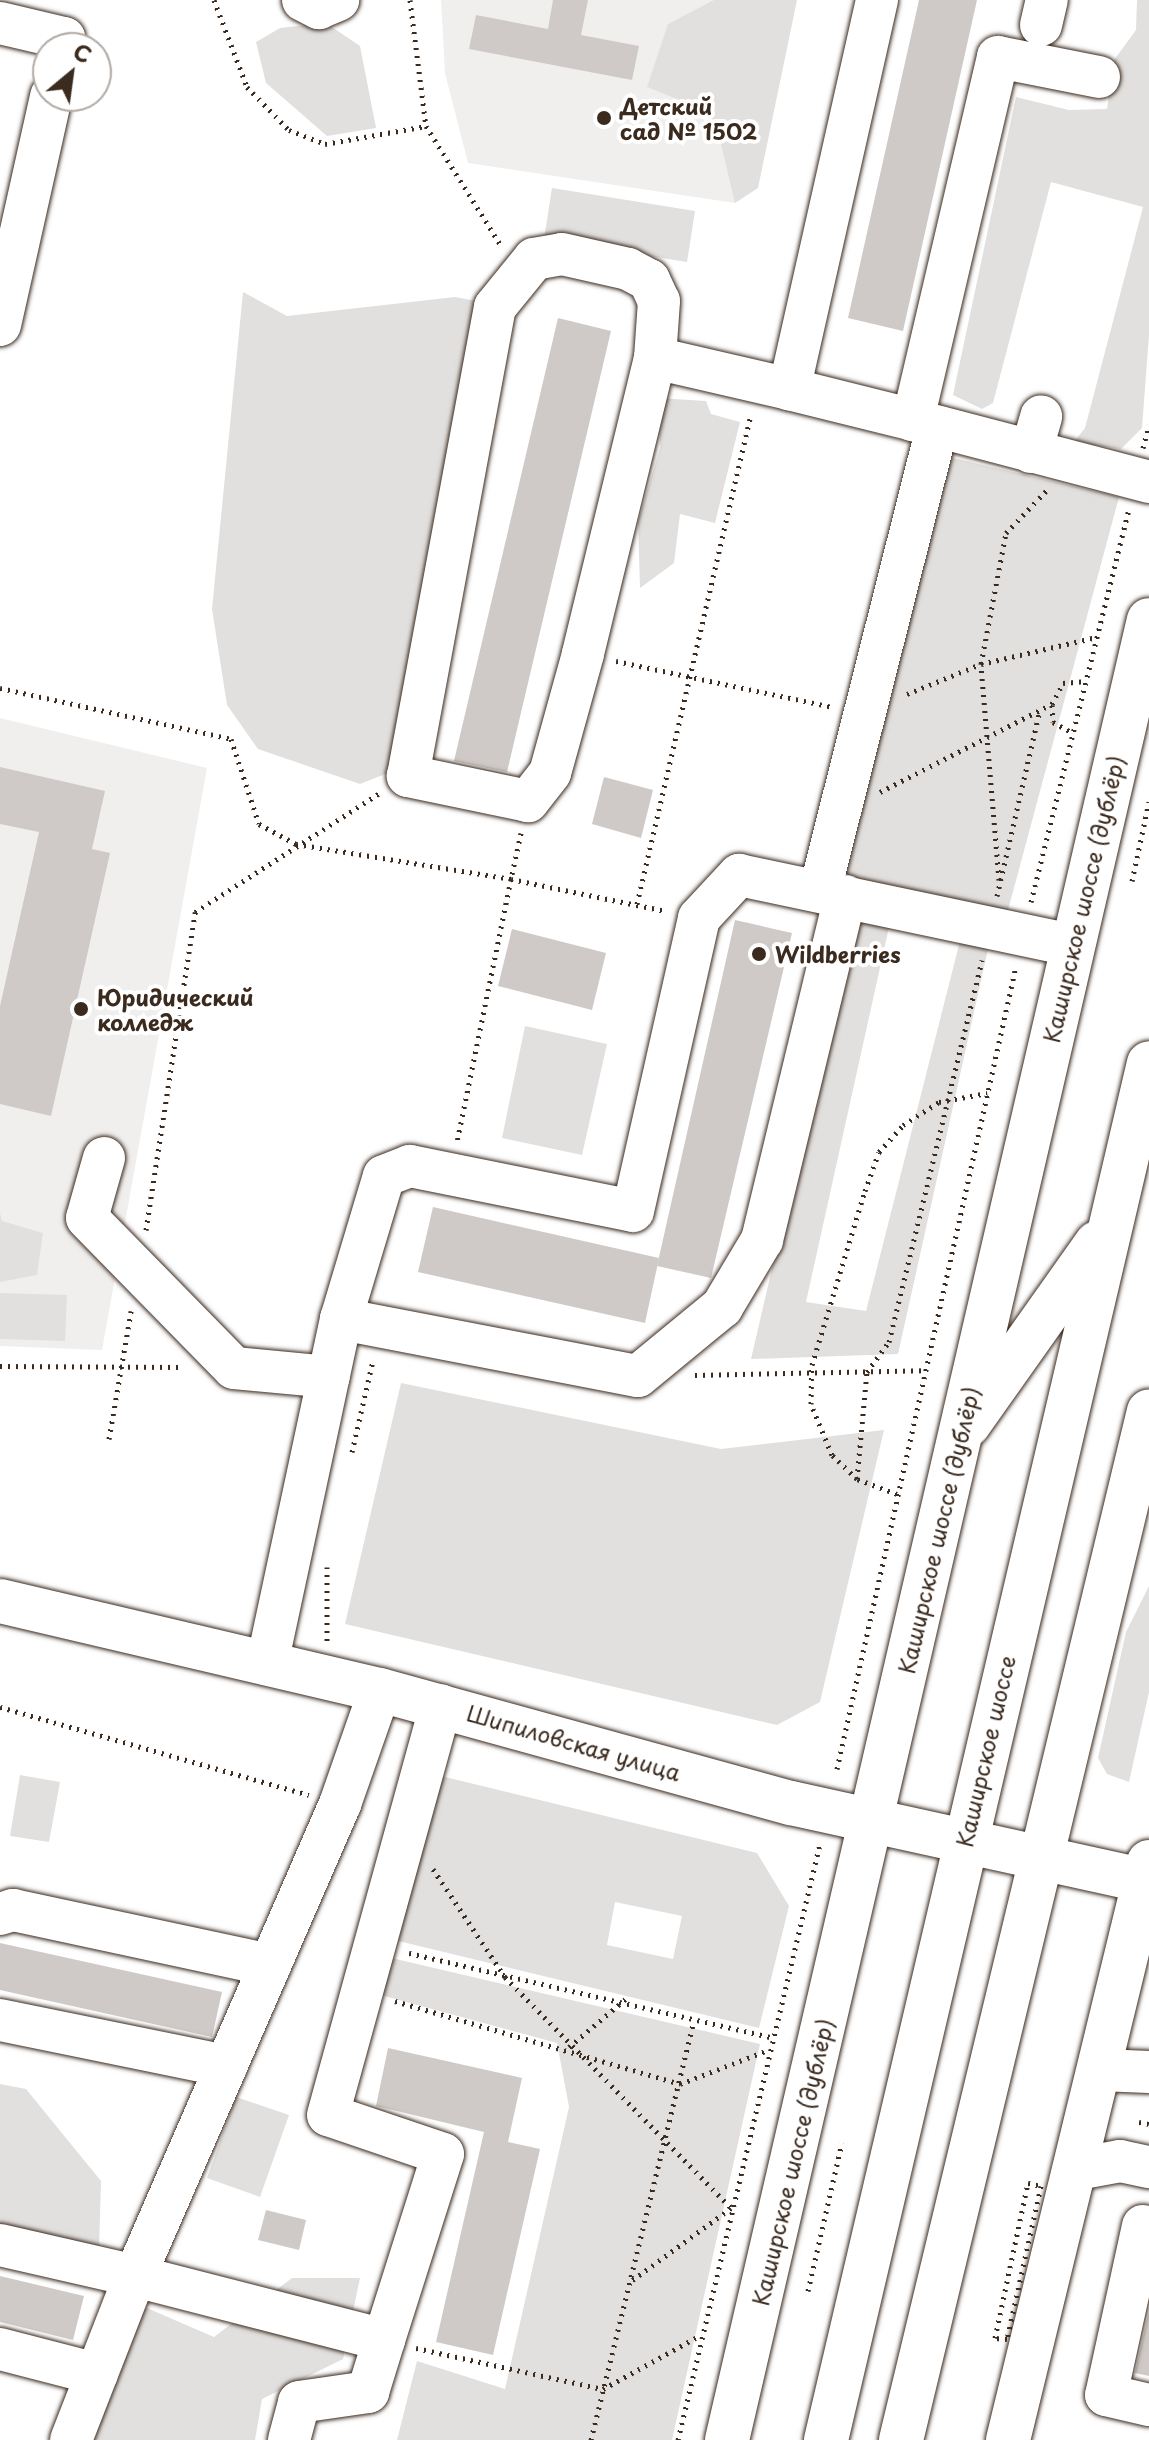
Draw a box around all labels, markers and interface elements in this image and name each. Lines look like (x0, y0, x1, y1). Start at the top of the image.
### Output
north arrow (32, 32, 112, 112)
text: С (68, 34, 98, 71)
place label: Детский сад № 1502 (620, 92, 757, 144)
marker: Детский сад № 1502 (595, 109, 613, 127)
street label: Каширское шоссе (дублёр) (1037, 753, 1129, 1045)
place label: Wildberries (775, 941, 901, 967)
marker: Wildberries (750, 945, 768, 963)
place label: Юридический колледж (97, 983, 254, 1034)
marker: Юридический колледж (72, 1000, 90, 1018)
street label: Каширское шоссе (дублёр) (892, 1384, 984, 1676)
street label: Каширское шоссе (950, 1653, 1020, 1849)
street label: Шипиловская улица (464, 1699, 684, 1785)
street label: Каширское шоссе (дублёр) (746, 2016, 838, 2308)

